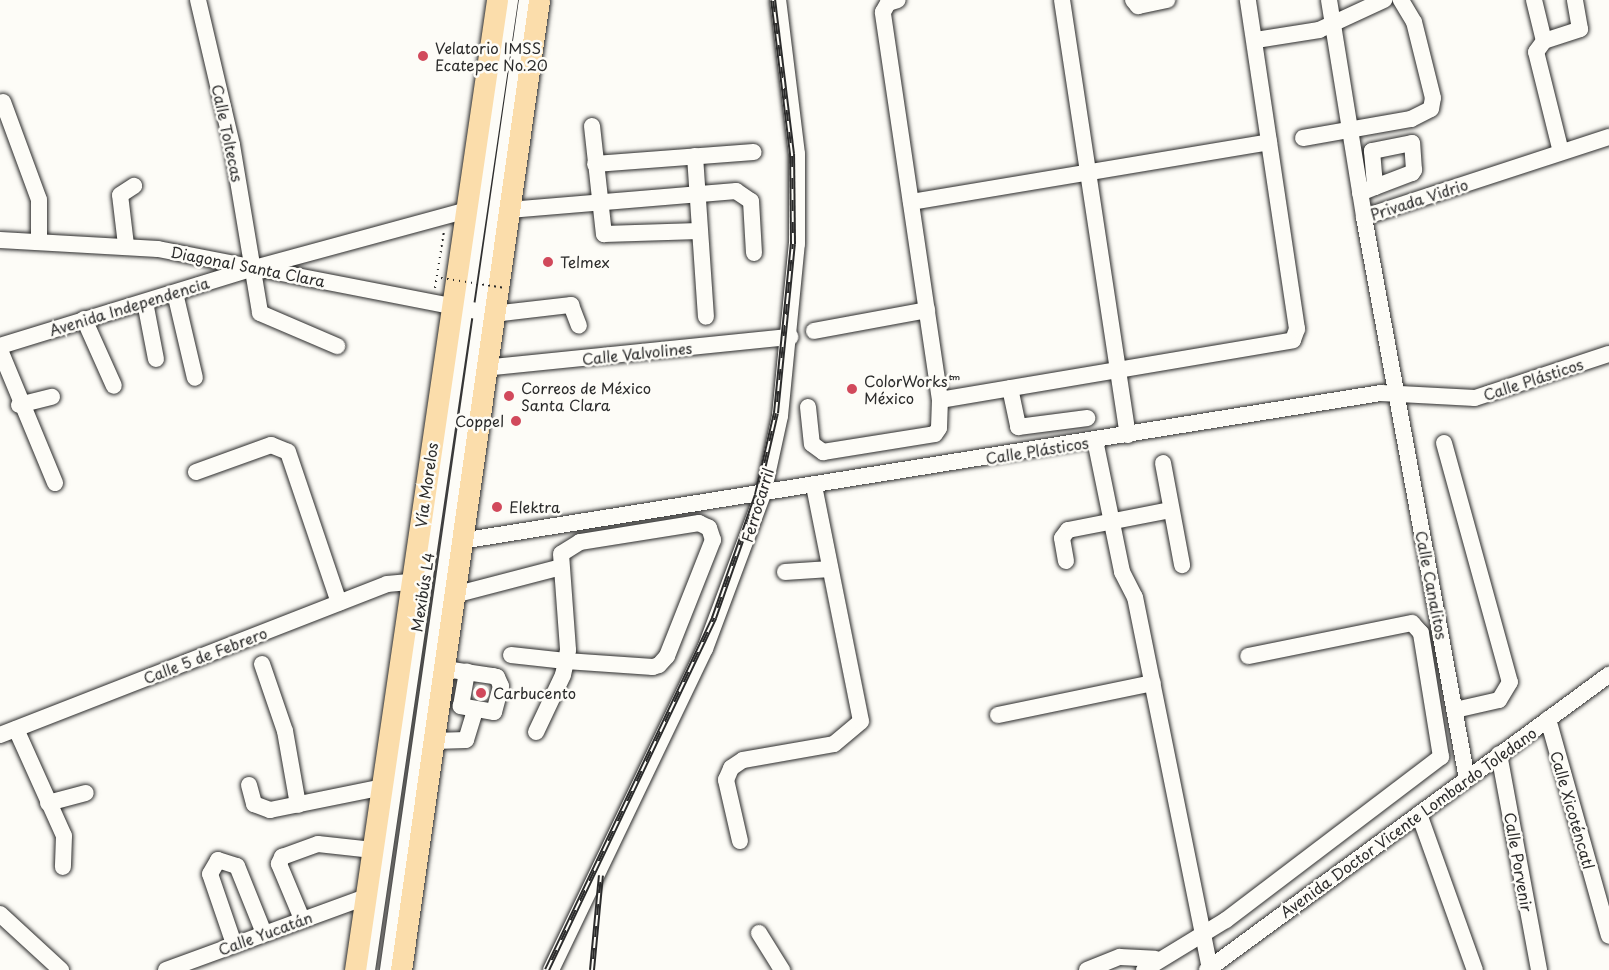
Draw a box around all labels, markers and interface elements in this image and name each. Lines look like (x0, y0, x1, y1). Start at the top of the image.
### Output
place label: Velatorio IMSS Ecatepec No.20 (435, 38, 549, 73)
marker: Velatorio IMSS Ecatepec No.20 (416, 49, 430, 63)
street label: Calle Toltecas (209, 82, 247, 184)
street label: Privada Vidrio (1368, 175, 1470, 223)
street label: Diagonal Santa Clara (169, 242, 327, 290)
place label: Telmex (560, 253, 610, 271)
marker: Telmex (541, 255, 555, 269)
street label: Avenida Independencia (47, 273, 211, 339)
street label: Calle Valvolines (581, 338, 693, 368)
street label: Calle Plásticos (1481, 354, 1585, 404)
place label: ColorWorks™ México (864, 371, 960, 406)
place label: Correos de México Santa Clara (521, 378, 653, 413)
marker: ColorWorks™ México (845, 382, 859, 396)
marker: Correos de México Santa Clara (502, 389, 516, 403)
place label: Coppel (455, 412, 504, 430)
marker: Coppel (509, 414, 523, 428)
street label: Calle Plásticos (984, 433, 1090, 467)
street label: Vía Morelos (411, 442, 441, 528)
street label: Ferrocarril (737, 466, 777, 544)
place label: Elektra (509, 498, 560, 516)
marker: Elektra (490, 500, 504, 514)
street label: Calle Canalitos (1413, 529, 1451, 641)
street label: Mexibús L4 (407, 551, 437, 633)
street label: Calle 5 de Febrero (141, 623, 269, 687)
place label: Carbucento (493, 684, 576, 702)
marker: Carbucento (474, 686, 488, 700)
street label: Avenida Doctor Vicente Lombardo Toledano (1275, 722, 1541, 922)
street label: Calle Xicoténcatl (1547, 749, 1599, 871)
street label: Calle Porvenir (1501, 811, 1537, 913)
street label: Calle Yucatán (215, 907, 315, 959)

